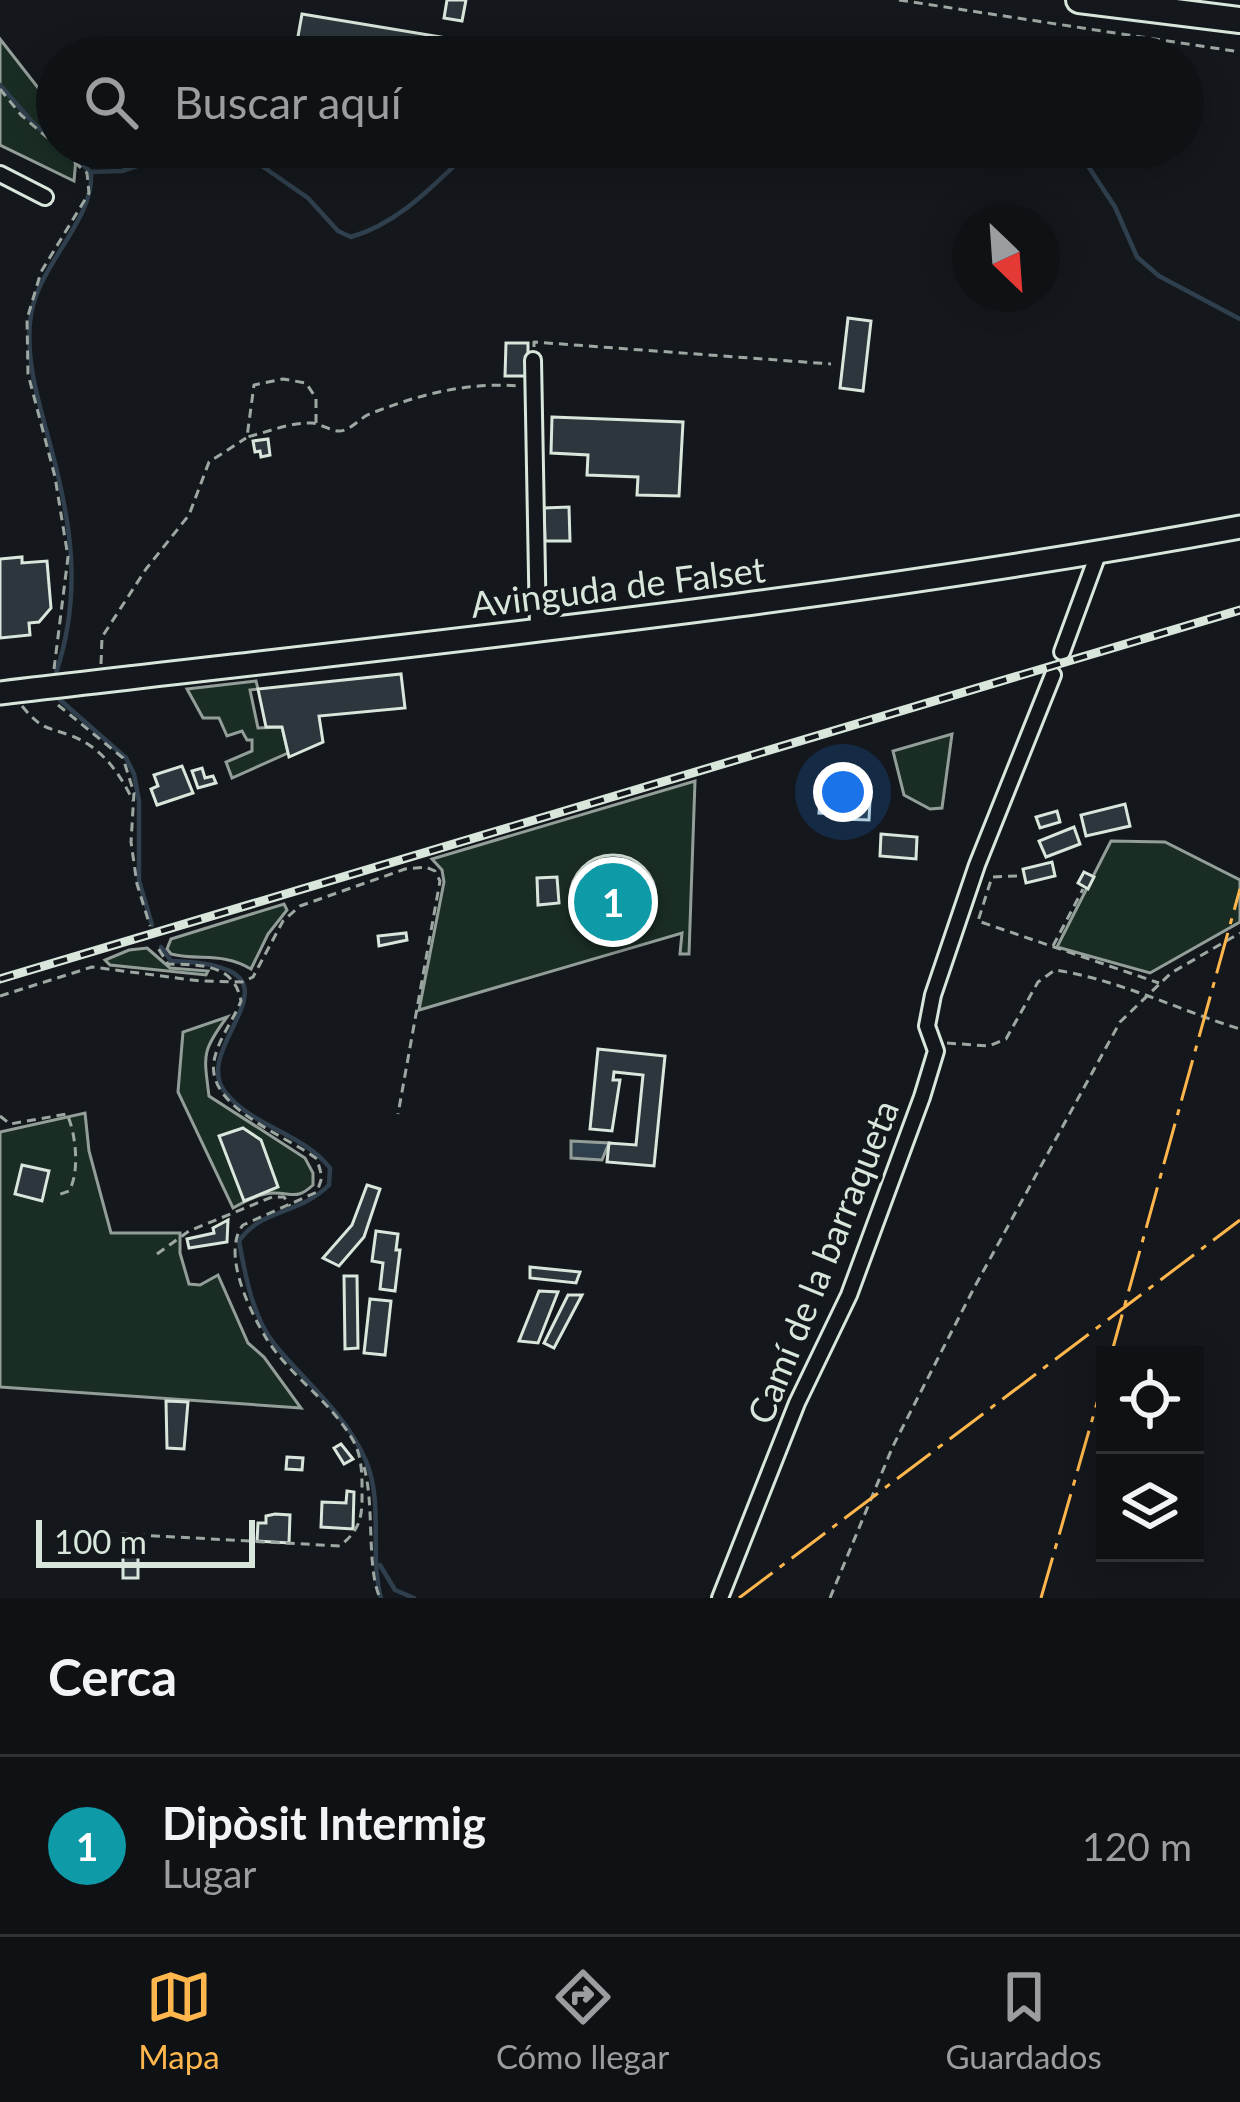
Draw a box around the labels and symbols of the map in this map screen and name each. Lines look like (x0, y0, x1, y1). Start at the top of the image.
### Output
north arrow (952, 204, 1060, 312)
street label: Avinguda de Falset (468, 546, 768, 626)
your location (813, 762, 873, 822)
pin: 1 (574, 857, 652, 947)
street label: Camí de la barraqueta (737, 1093, 907, 1430)
scale bar (36, 1514, 255, 1567)

